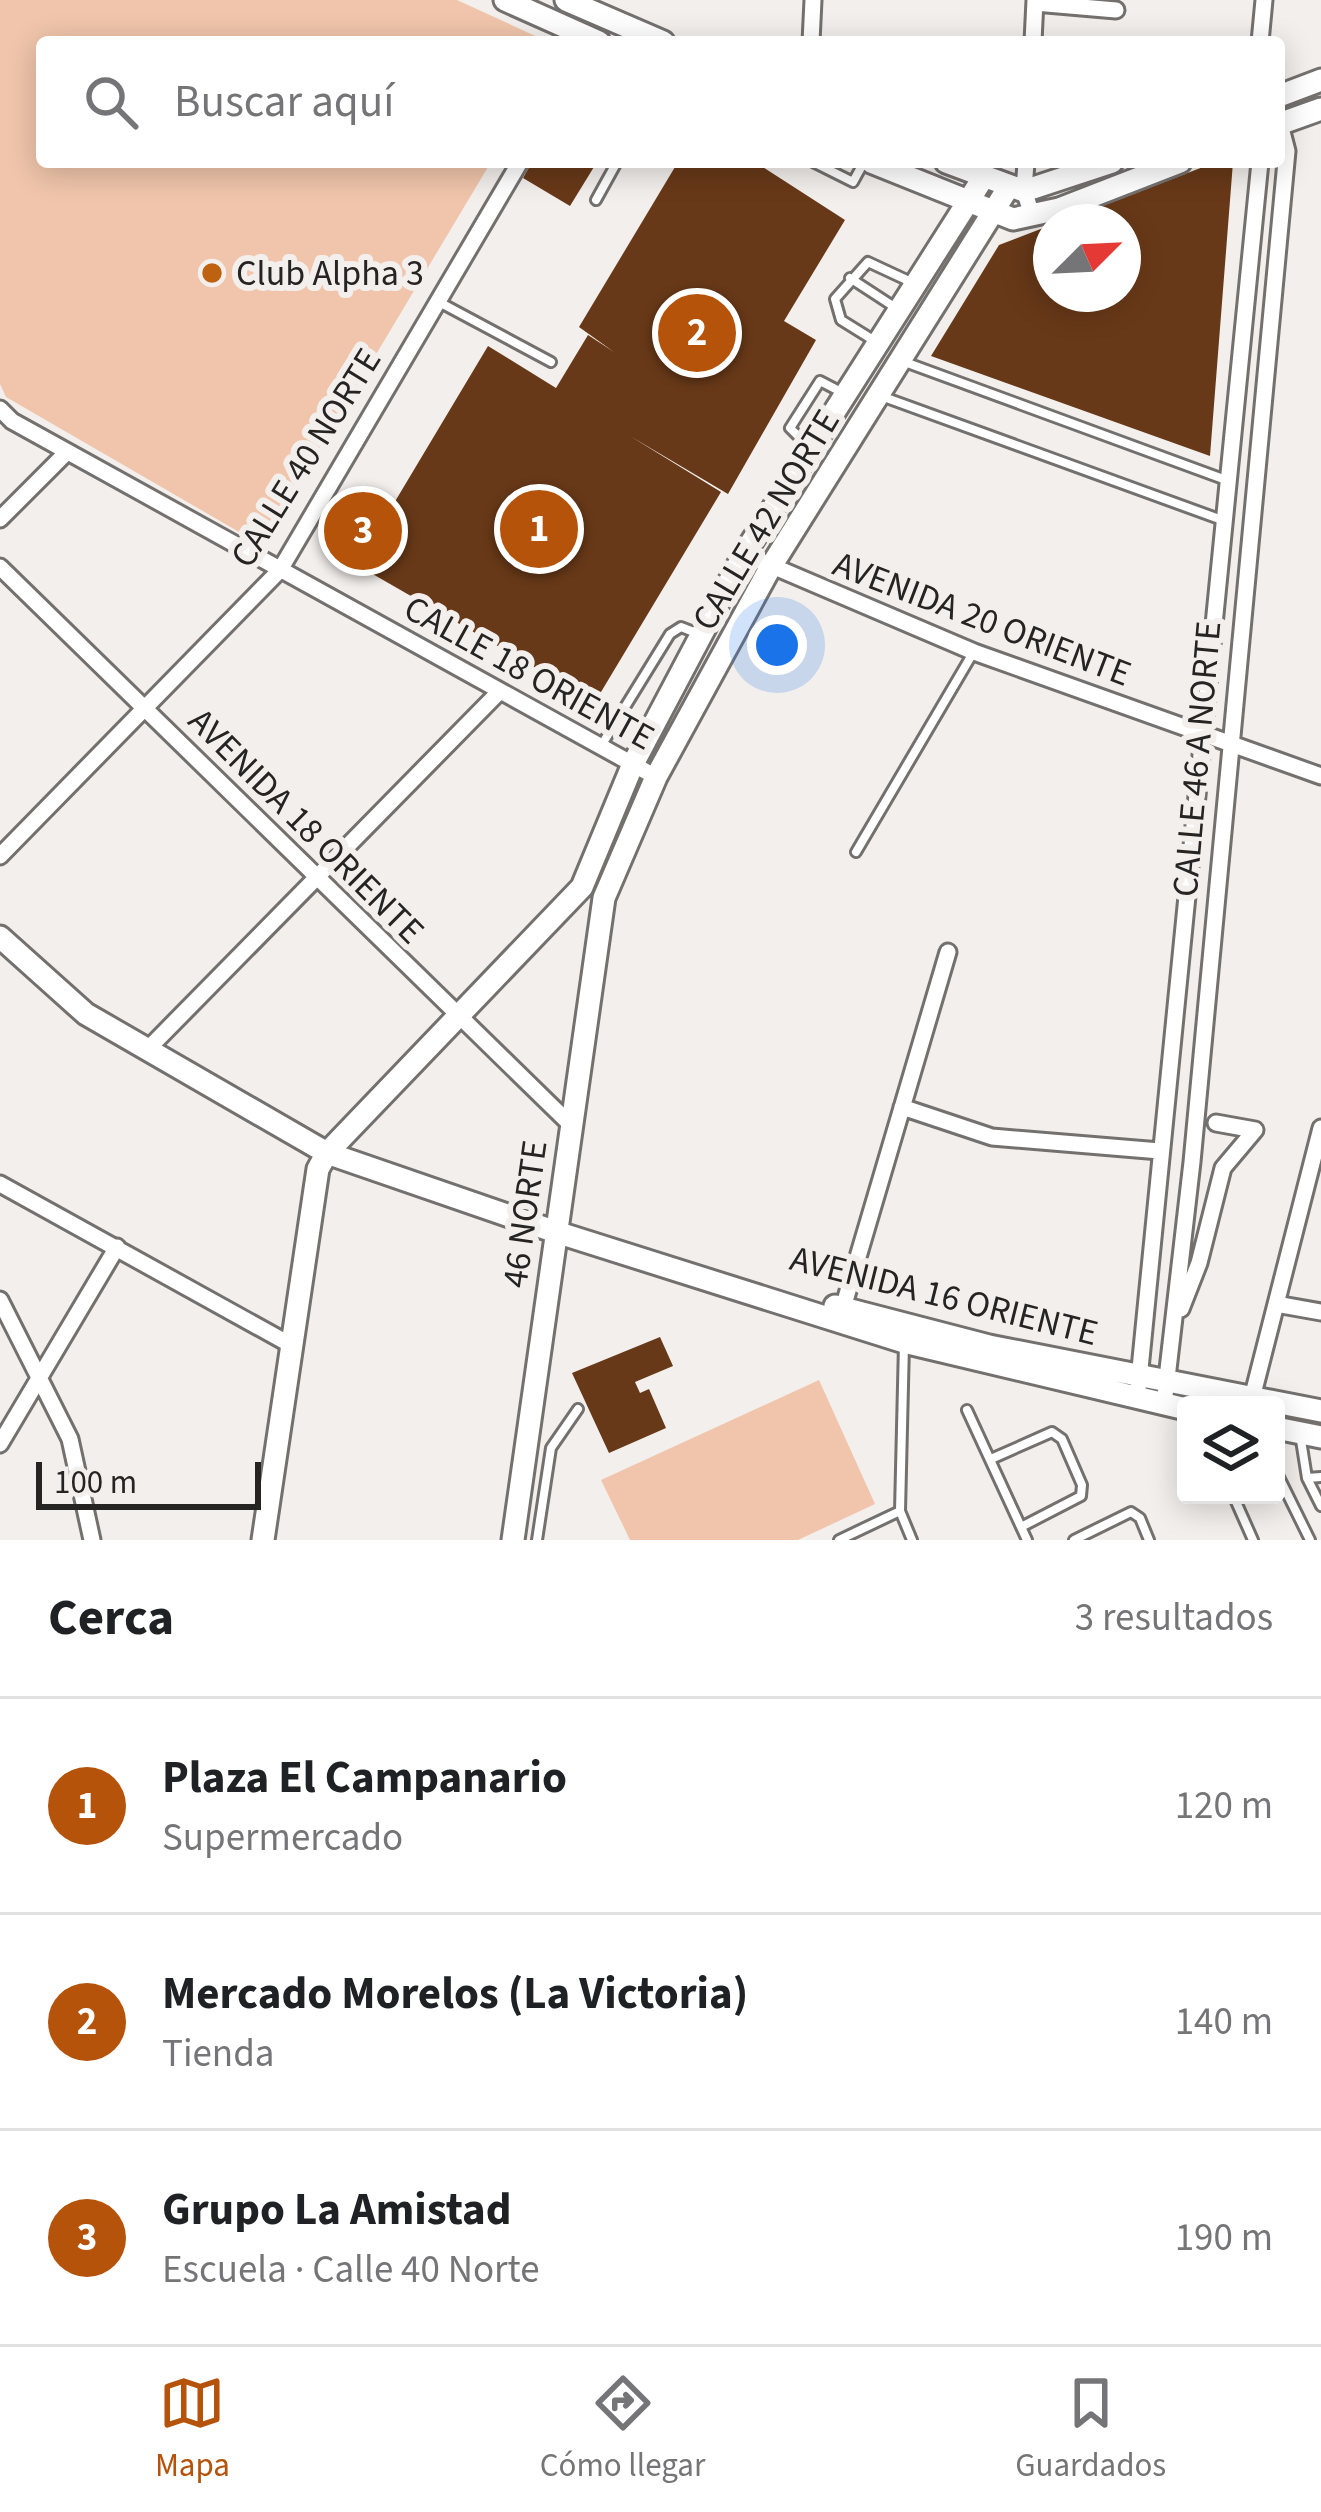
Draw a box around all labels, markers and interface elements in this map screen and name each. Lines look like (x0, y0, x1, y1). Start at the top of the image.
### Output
search box (36, 36, 1285, 168)
icon: search (78, 69, 144, 135)
text: Buscar aquí (174, 70, 394, 134)
north arrow (1033, 204, 1141, 312)
place label: Club Alpha 3 (236, 248, 424, 299)
marker: Club Alpha 3 (199, 260, 225, 286)
pin: 2 (658, 288, 736, 378)
street label: CALLE 40 NORTE (218, 339, 394, 577)
street label: CALLE 42 NORTE (680, 400, 852, 640)
pin: 1 (500, 484, 578, 574)
pin: 3 (324, 486, 402, 576)
street label: AVENIDA 20 ORIENTE (826, 539, 1138, 699)
street label: CALLE 18 ORIENTE (395, 583, 663, 763)
your location (747, 615, 807, 675)
street label: CALLE 46 A NORTE (1160, 619, 1234, 899)
street label: AVENIDA 18 ORIENTE (177, 697, 435, 955)
street label: 46 NORTE (489, 1137, 561, 1291)
street label: AVENIDA 16 ORIENTE (785, 1233, 1103, 1359)
map controls (1177, 1396, 1285, 1504)
button: layers (1177, 1396, 1285, 1504)
scale bar (36, 1456, 261, 1509)
text: 100 m (54, 1459, 137, 1506)
text: Cerca (48, 1582, 174, 1654)
text: 3 resultados (1075, 1590, 1273, 1646)
text: Plaza El Campanario (162, 1746, 567, 1810)
text: 1 (77, 1778, 97, 1834)
text: 120 m (1175, 1778, 1273, 1834)
text: Supermercado (162, 1810, 403, 1866)
text: Mercado Morelos (La Victoria) (162, 1962, 748, 2026)
text: 2 (77, 1994, 97, 2050)
text: 140 m (1175, 1994, 1273, 2050)
text: Tienda (162, 2026, 274, 2082)
text: Grupo La Amistad (162, 2178, 512, 2242)
text: 3 (77, 2210, 97, 2266)
text: 190 m (1175, 2210, 1273, 2266)
text: Escuela · Calle 40 Norte (162, 2242, 540, 2298)
tab: Mapa (155, 2370, 230, 2489)
tab: Cómo llegar (540, 2370, 705, 2489)
tab: Guardados (1015, 2370, 1166, 2489)

